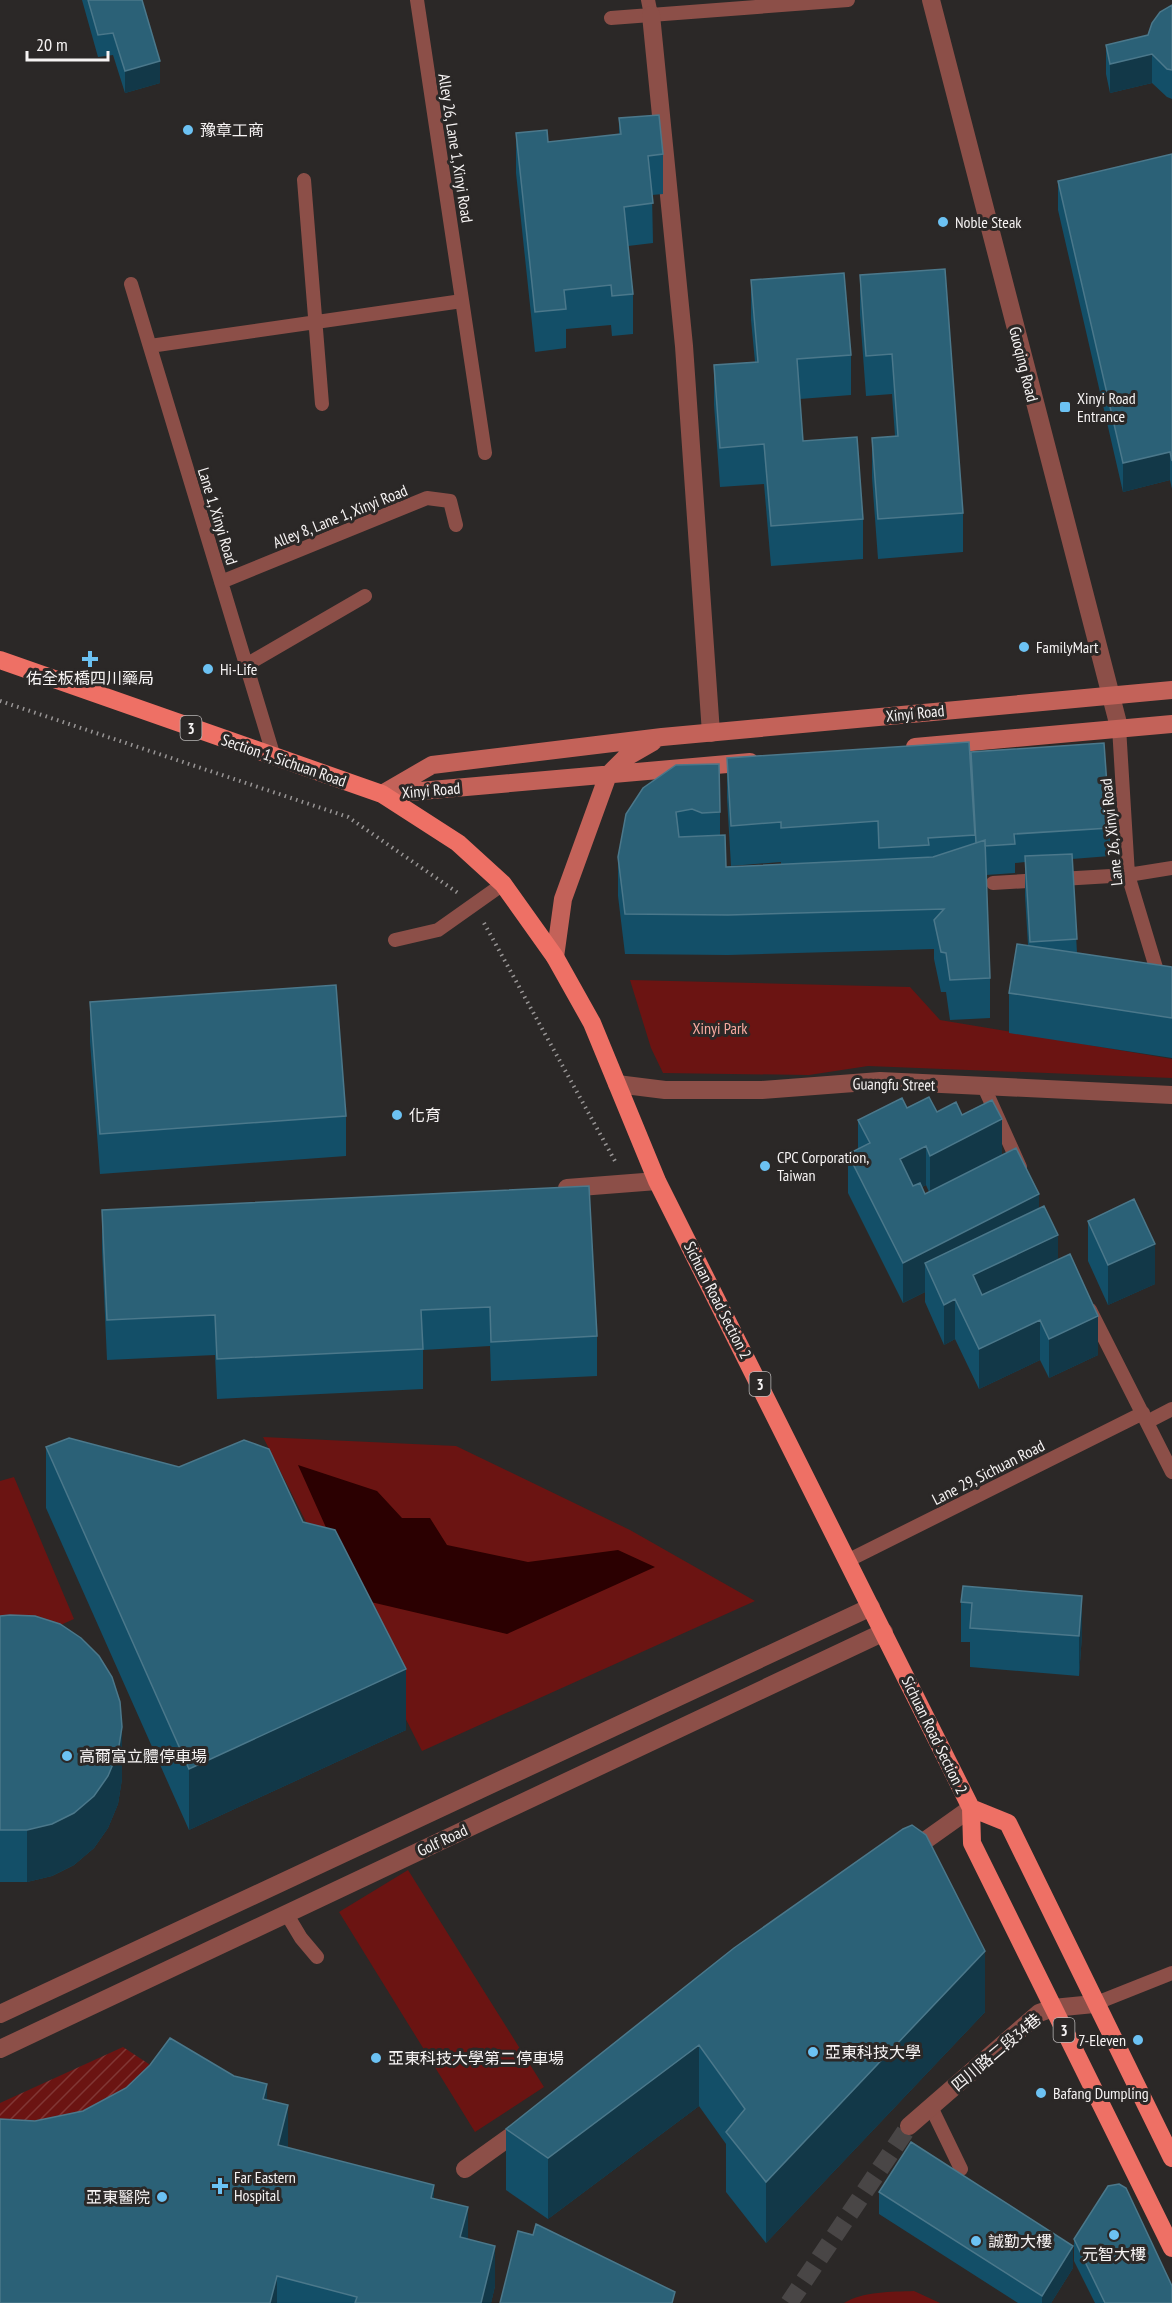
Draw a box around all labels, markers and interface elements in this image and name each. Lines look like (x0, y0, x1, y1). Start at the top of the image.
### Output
scale bar (27, 24, 108, 62)
text: 20 m (36, 33, 68, 56)
street label: Alley 26, Lane 1, Xinyi Road (434, 72, 478, 224)
place label: 豫章工商 (200, 120, 264, 140)
marker: 豫章工商 (181, 123, 195, 137)
place label: Noble Steak (955, 212, 1022, 232)
marker: Noble Steak (936, 215, 950, 229)
street label: Guoqing Road (1005, 324, 1043, 404)
place label: Xinyi Road Entrance (1077, 388, 1136, 426)
marker: Xinyi Road Entrance (1058, 400, 1072, 414)
street label: Lane 1, Xinyi Road (194, 465, 242, 567)
street label: Alley 8, Lane 1, Xinyi Road (270, 480, 410, 552)
place label: FamilyMart (1036, 637, 1099, 657)
marker: FamilyMart (1017, 640, 1031, 654)
marker: 佑全板橋四川藥局 (83, 652, 97, 666)
place label: Hi-Life (220, 659, 257, 679)
marker: Hi-Life (201, 662, 215, 676)
place label: 佑全板橋四川藥局 (26, 668, 154, 688)
street label: Xinyi Road (885, 700, 945, 726)
road number: 3 (180, 716, 201, 740)
street label: Section 1, Sichuan Road (219, 729, 349, 791)
street label: Xinyi Road (401, 777, 461, 803)
street label: Lane 26, Xinyi Road (1095, 777, 1127, 887)
park label: Xinyi Park (692, 1018, 748, 1038)
street label: Guangfu Street (852, 1073, 936, 1095)
place label: 化育 (409, 1105, 441, 1125)
marker: 化育 (390, 1108, 404, 1122)
place label: CPC Corporation, Taiwan (777, 1147, 869, 1185)
marker: CPC Corporation, Taiwan (758, 1159, 772, 1173)
street label: Sichuan Road Section 2 (680, 1238, 756, 1362)
road number: 3 (750, 1372, 771, 1396)
street label: Lane 29, Sichuan Road (928, 1435, 1048, 1509)
street label: Sichuan Road Section 2 (898, 1673, 972, 1797)
place label: 高爾富立體停車場 (79, 1746, 207, 1766)
marker: 高爾富立體停車場 (60, 1749, 74, 1763)
street label: Golf Road (414, 1820, 470, 1860)
street label: 四川路二段34巷 (947, 2009, 1045, 2095)
road number: 3 (1054, 2018, 1074, 2042)
place label: 7-Eleven (1078, 2030, 1126, 2050)
marker: 7-Eleven (1131, 2033, 1145, 2047)
place label: 亞東科技大學 (825, 2042, 921, 2062)
marker: 亞東科技大學 (806, 2045, 820, 2059)
place label: 亞東科技大學第二停車場 (388, 2048, 564, 2068)
marker: 亞東科技大學第二停車場 (369, 2051, 383, 2065)
place label: Bafang Dumpling (1053, 2083, 1149, 2103)
marker: Bafang Dumpling (1034, 2086, 1048, 2100)
place label: Far Eastern Hospital (234, 2167, 296, 2205)
marker: Far Eastern Hospital (211, 2177, 229, 2195)
place label: 亞東醫院 (86, 2187, 150, 2207)
marker: 亞東醫院 (155, 2190, 169, 2204)
marker: 元智大樓 (1107, 2228, 1121, 2242)
place label: 誠勤大樓 (988, 2231, 1052, 2251)
marker: 誠勤大樓 (969, 2234, 983, 2248)
place label: 元智大樓 (1082, 2244, 1146, 2264)

